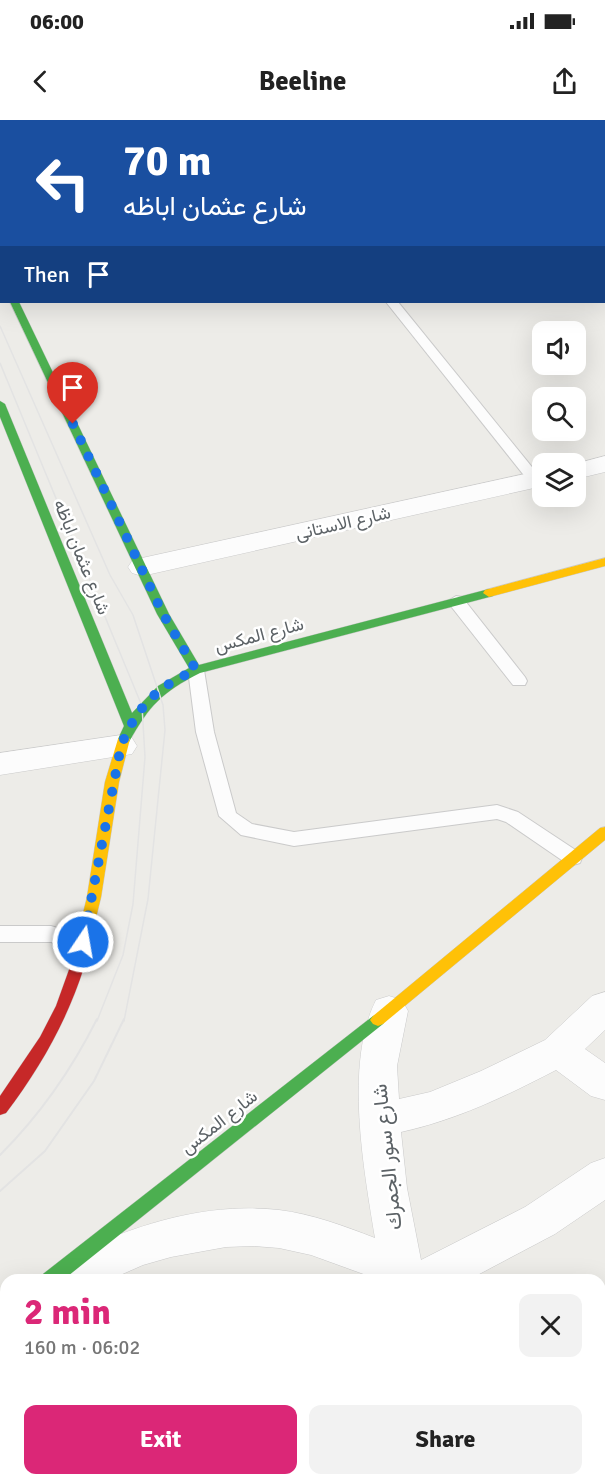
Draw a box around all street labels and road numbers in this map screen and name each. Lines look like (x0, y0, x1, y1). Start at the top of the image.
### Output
street label: شارع عثمان اباظه (48, 496, 115, 618)
street label: شارع الاستانى (293, 501, 393, 546)
street label: شارع المكس (212, 613, 306, 658)
street label: شارع سور الجمرك (366, 1082, 409, 1231)
street label: شارع المكس (176, 1085, 262, 1160)

